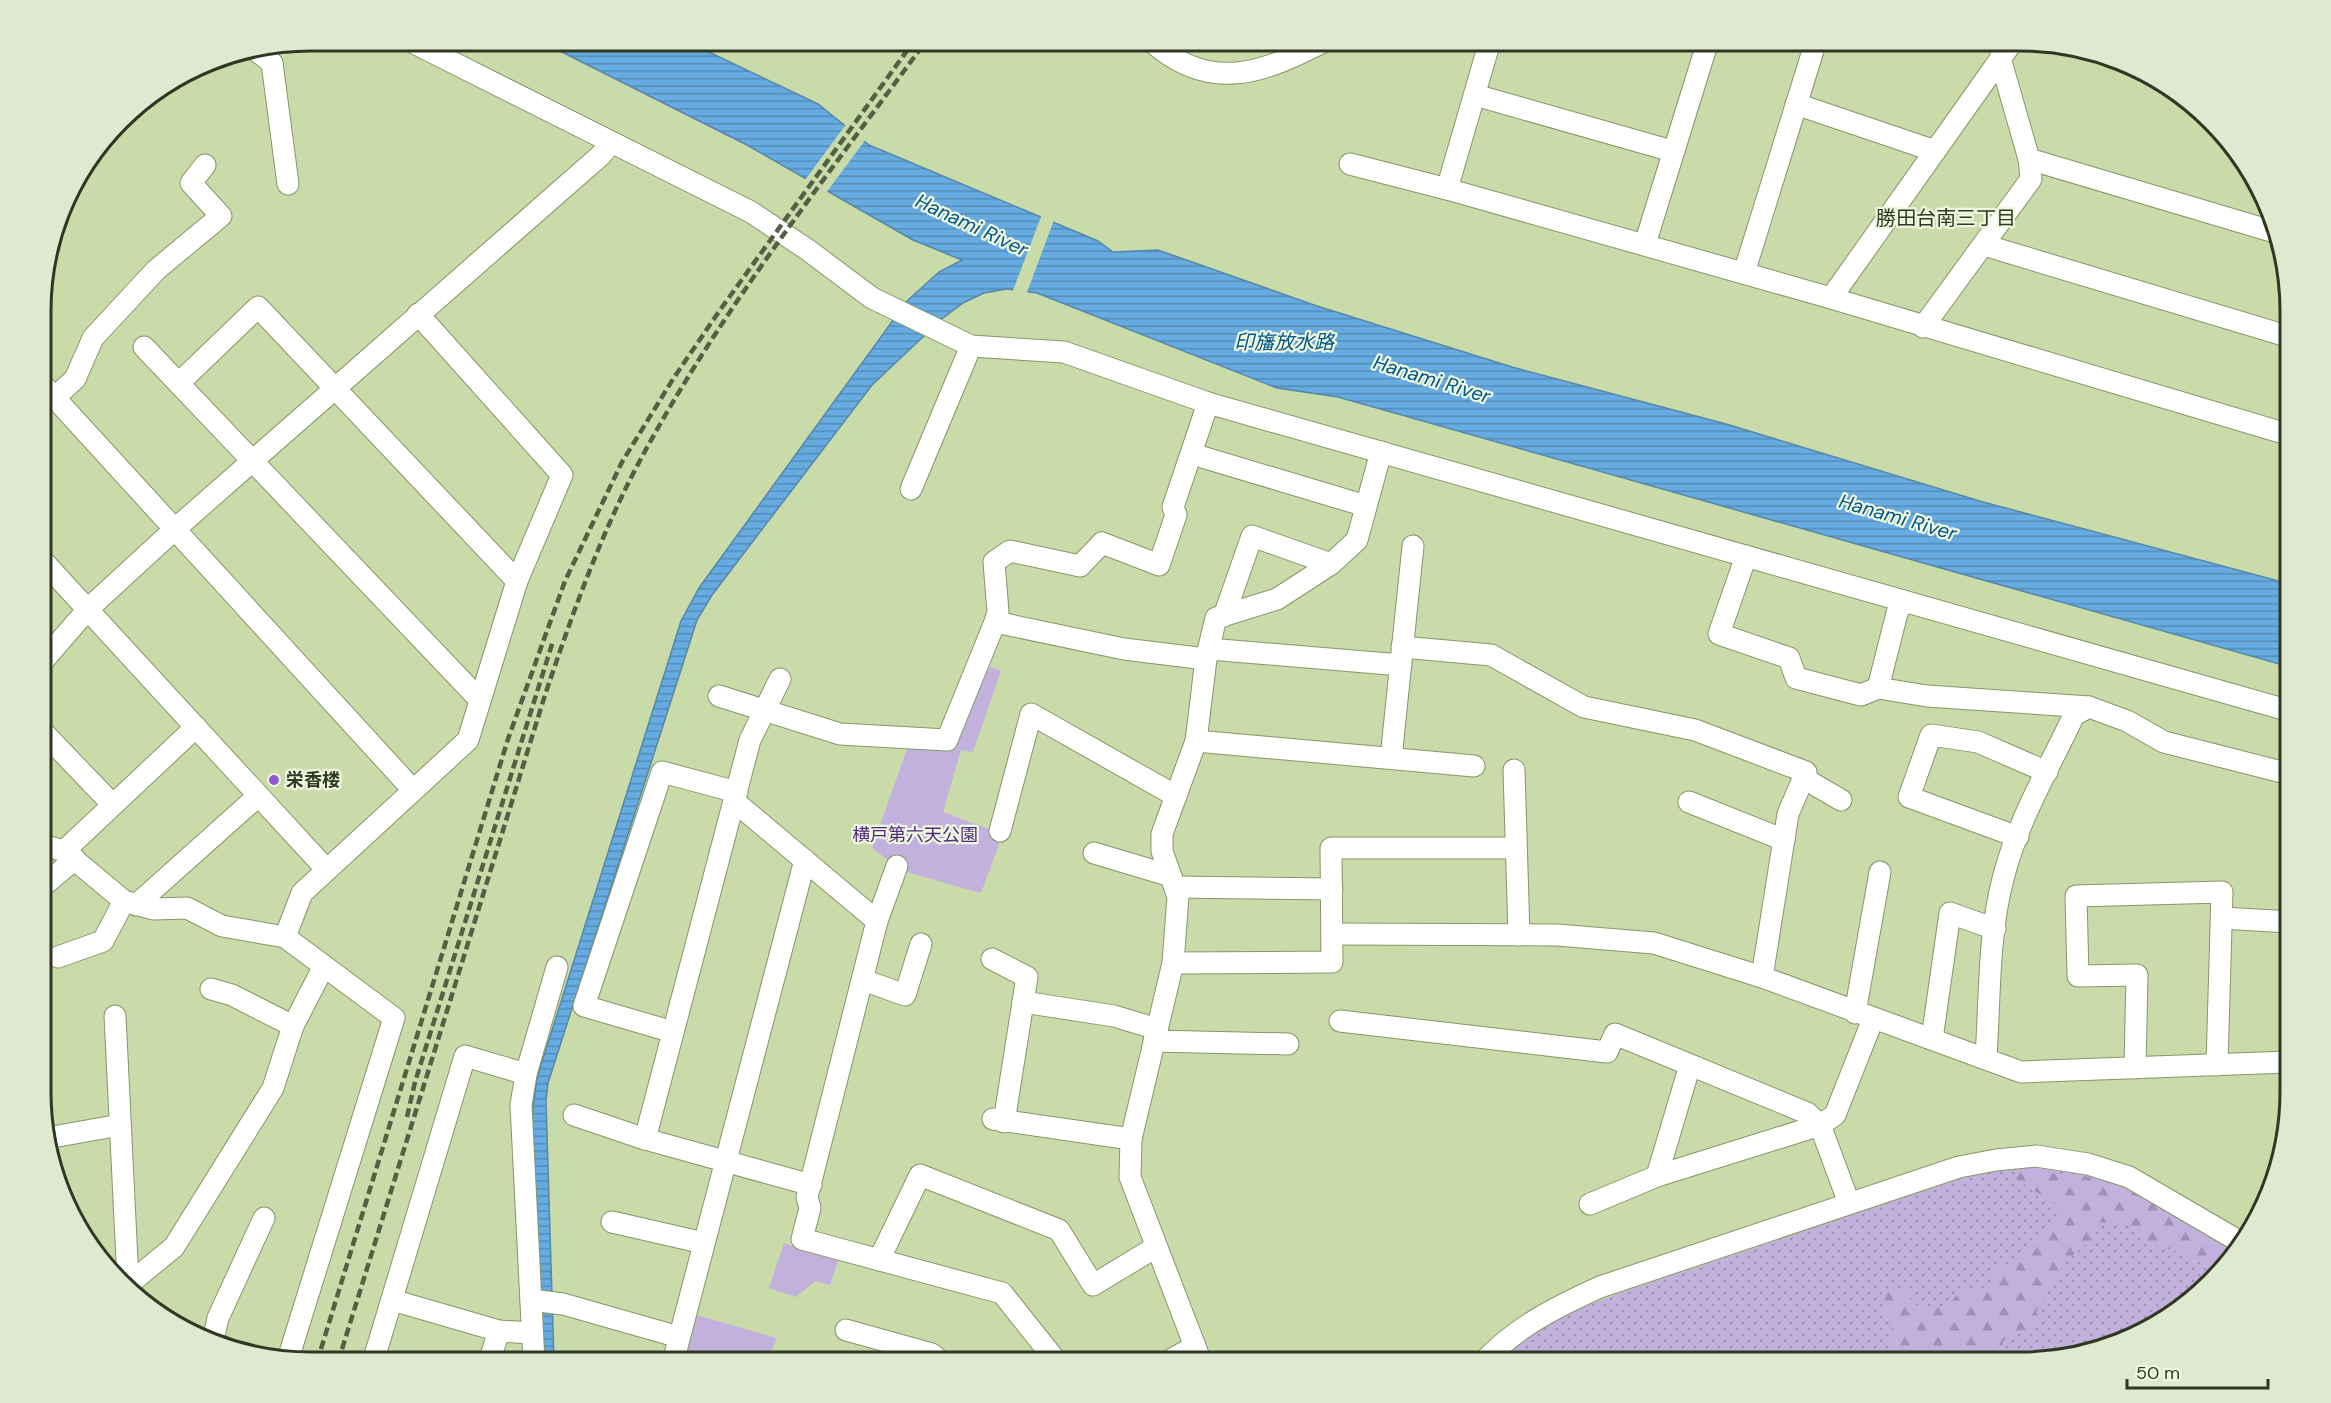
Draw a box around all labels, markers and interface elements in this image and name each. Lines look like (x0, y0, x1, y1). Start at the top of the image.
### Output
water label: Hanami River (912, 188, 1033, 263)
district label: 勝田台南三丁目 (1876, 205, 2016, 231)
water label: 印旛放水路 (1234, 329, 1336, 355)
water label: Hanami River (1370, 349, 1494, 409)
water label: Hanami River (1836, 488, 1960, 546)
place label: 栄香楼 (286, 768, 340, 792)
marker: 栄香楼 (267, 773, 281, 787)
park label: 横戸第六天公園 (852, 823, 978, 847)
scale bar (2127, 1352, 2268, 1390)
text: 50 m (2136, 1361, 2180, 1385)

